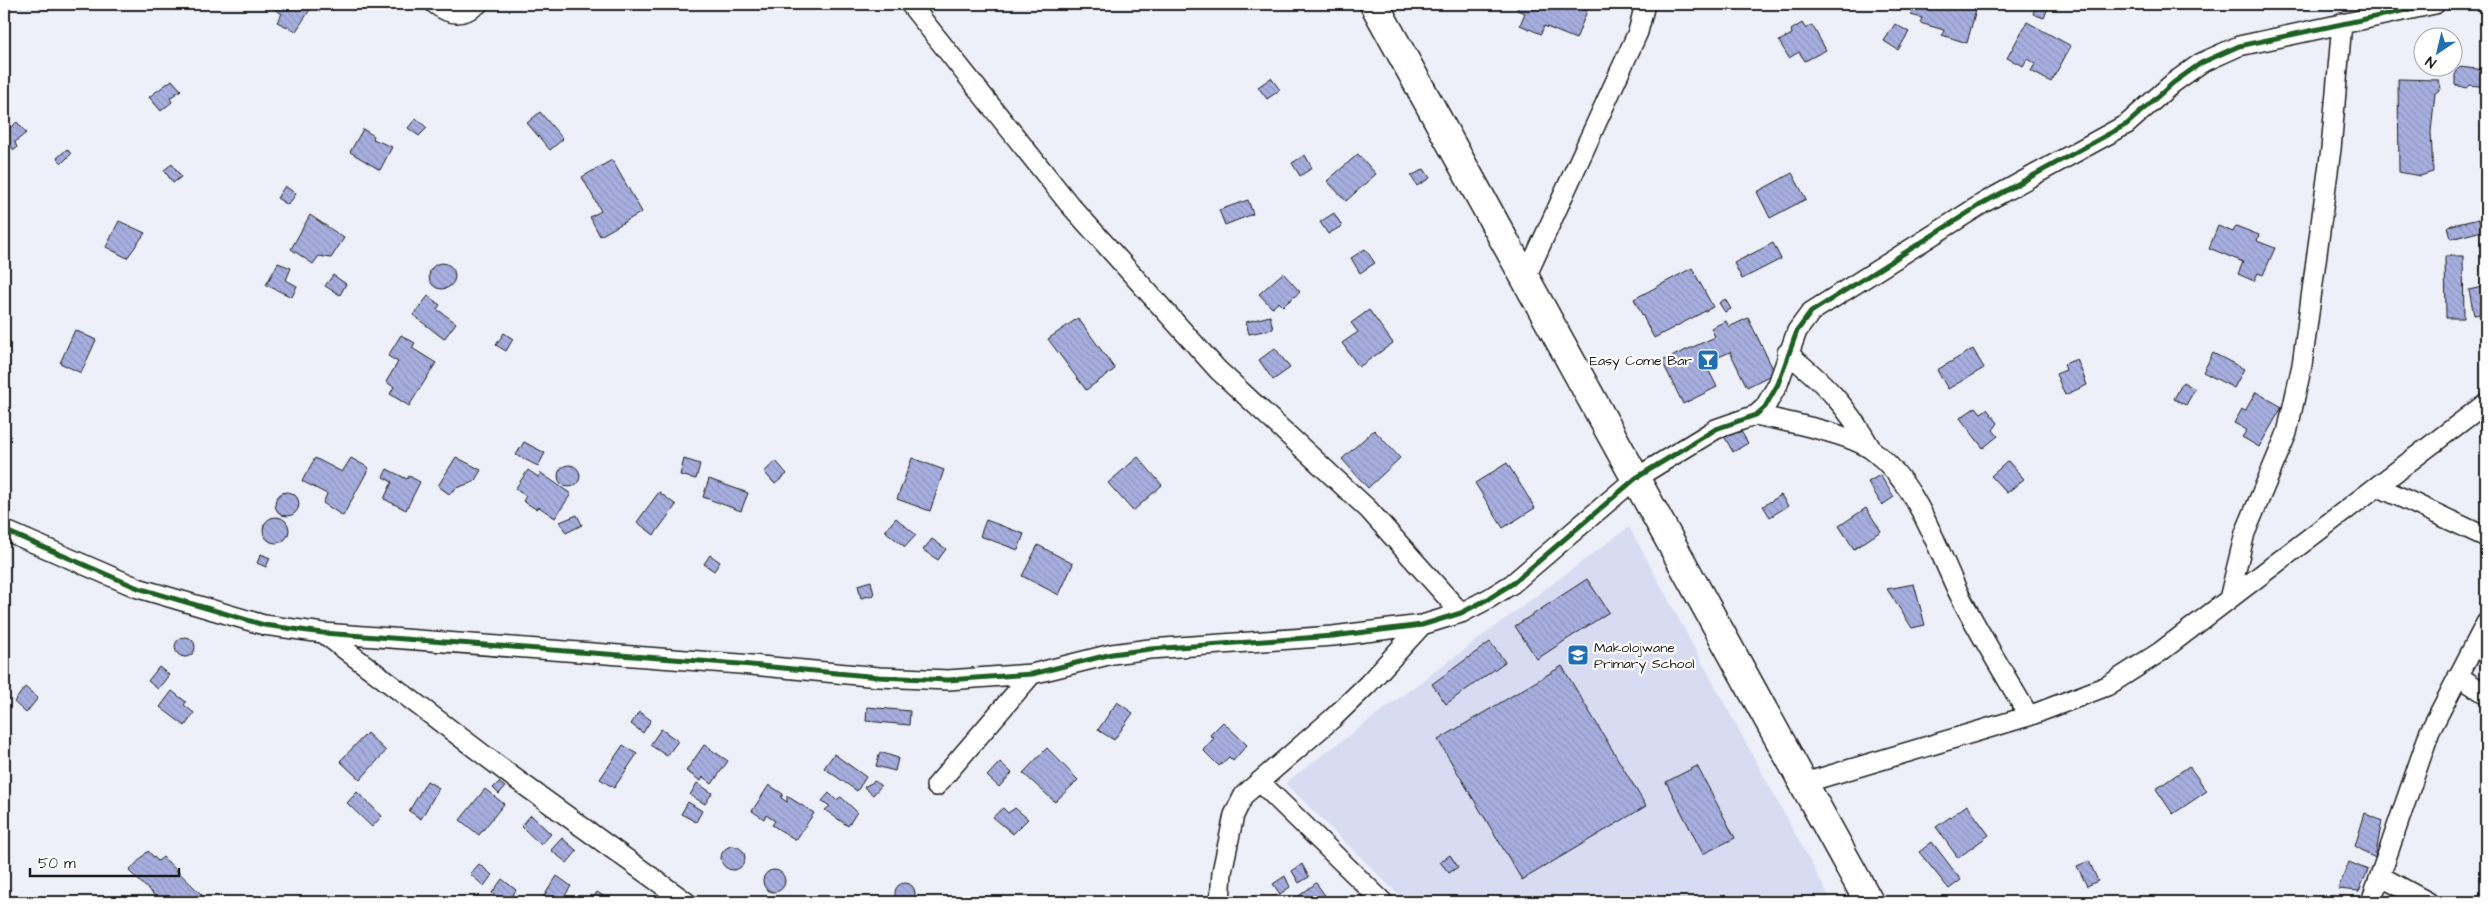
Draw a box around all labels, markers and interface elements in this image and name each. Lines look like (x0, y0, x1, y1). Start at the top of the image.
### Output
north arrow (2412, 28, 2462, 78)
text: N (2422, 51, 2440, 73)
bar icon: Easy Come Bar (1696, 348, 1720, 372)
place label: Easy Come Bar (1590, 351, 1692, 371)
place label: Makolojwane Primary School (1594, 638, 1695, 674)
school or university icon: Makolojwane Primary School (1566, 643, 1590, 667)
scale bar (30, 846, 179, 878)
text: 50 m (38, 853, 76, 874)

